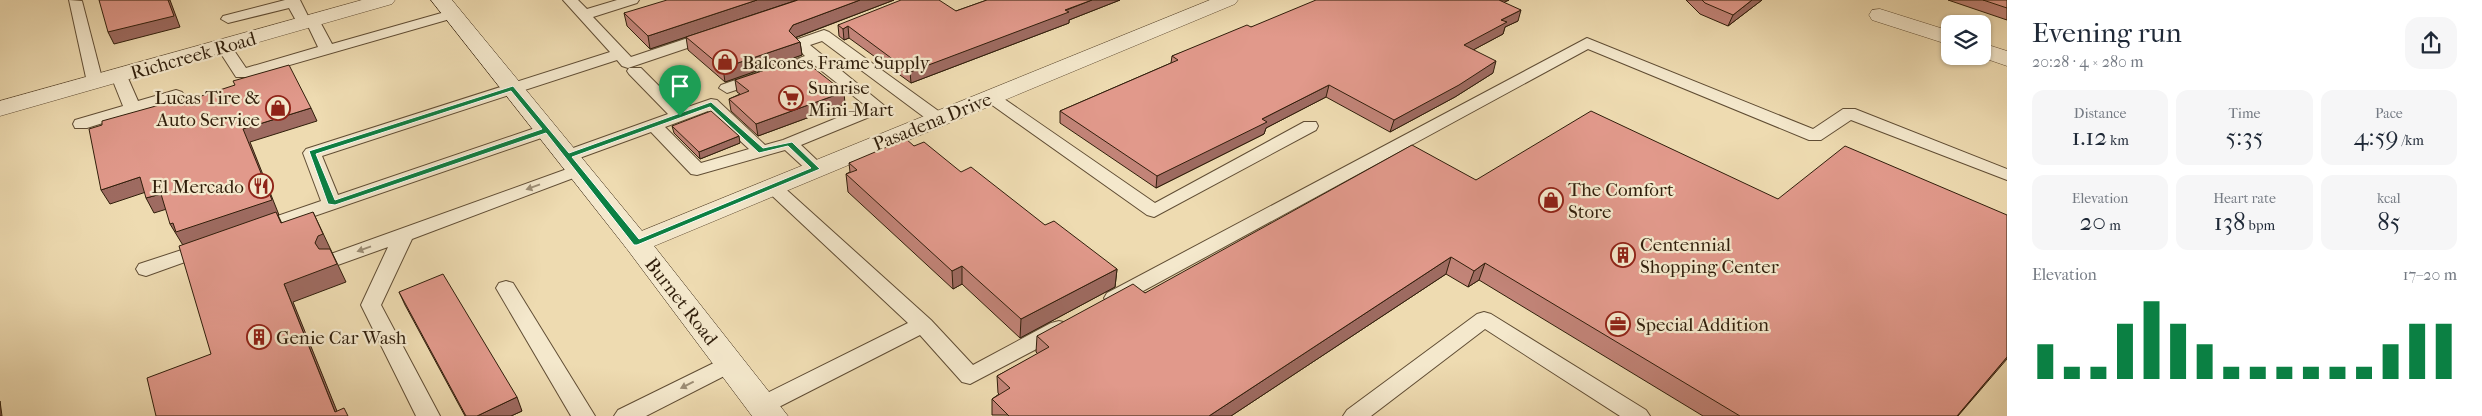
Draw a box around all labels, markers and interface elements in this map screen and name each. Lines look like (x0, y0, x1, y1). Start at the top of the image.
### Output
map controls (1941, 15, 1991, 65)
button: layers (1941, 15, 1991, 65)
text: Evening run (2032, 16, 2182, 49)
button: share (2405, 17, 2457, 69)
street label: Richcreek Road (128, 27, 259, 84)
shop icon: Balcones Frame Supply (712, 49, 738, 75)
place label: Balcones Frame Supply (742, 52, 931, 74)
text: 20:28 · 4 × 280 m (2032, 52, 2144, 71)
pin (659, 65, 701, 116)
icon: arrive (666, 72, 694, 100)
place label: Sunrise Mini-Mart (808, 77, 894, 121)
supermarket icon: Sunrise Mini-Mart (778, 85, 804, 111)
place label: Lucas Tire & Auto Service (155, 87, 260, 131)
street label: Pasadena Drive (870, 88, 995, 156)
shop icon: Lucas Tire & Auto Service (265, 95, 291, 121)
text: Distance (2074, 105, 2126, 122)
text: Time (2229, 105, 2260, 122)
text: Pace (2375, 105, 2403, 122)
text: 1.12 (2071, 122, 2107, 151)
text: 5:35 (2226, 122, 2263, 151)
text: 4:59 (2354, 122, 2399, 151)
text: km (2107, 132, 2129, 149)
text: /km (2399, 132, 2424, 149)
restaurant icon: El Mercado (248, 173, 274, 199)
place label: El Mercado (151, 176, 244, 198)
place label: The Comfort Store (1568, 179, 1674, 223)
one-way arrow (525, 184, 540, 191)
shop icon: The Comfort Store (1538, 187, 1564, 213)
text: Elevation (2072, 190, 2128, 207)
text: Heart rate (2213, 190, 2276, 207)
text: kcal (2377, 190, 2401, 207)
text: 20 (2080, 207, 2106, 236)
text: 138 (2214, 207, 2246, 236)
text: 85 (2377, 207, 2401, 236)
text: m (2106, 217, 2121, 234)
text: bpm (2246, 217, 2275, 234)
place label: Centennial Shopping Center (1640, 234, 1780, 278)
building icon: Centennial Shopping Center (1610, 242, 1636, 268)
one-way arrow (356, 245, 371, 253)
street label: Burnet Road (640, 254, 723, 350)
text: Elevation (2032, 265, 2097, 284)
text: 17–20 m (2403, 265, 2457, 284)
office icon: Special Addition (1605, 311, 1631, 337)
place label: Special Addition (1636, 314, 1769, 336)
building icon: Genie Car Wash (246, 324, 272, 350)
place label: Genie Car Wash (276, 327, 407, 349)
one-way arrow (680, 381, 694, 389)

